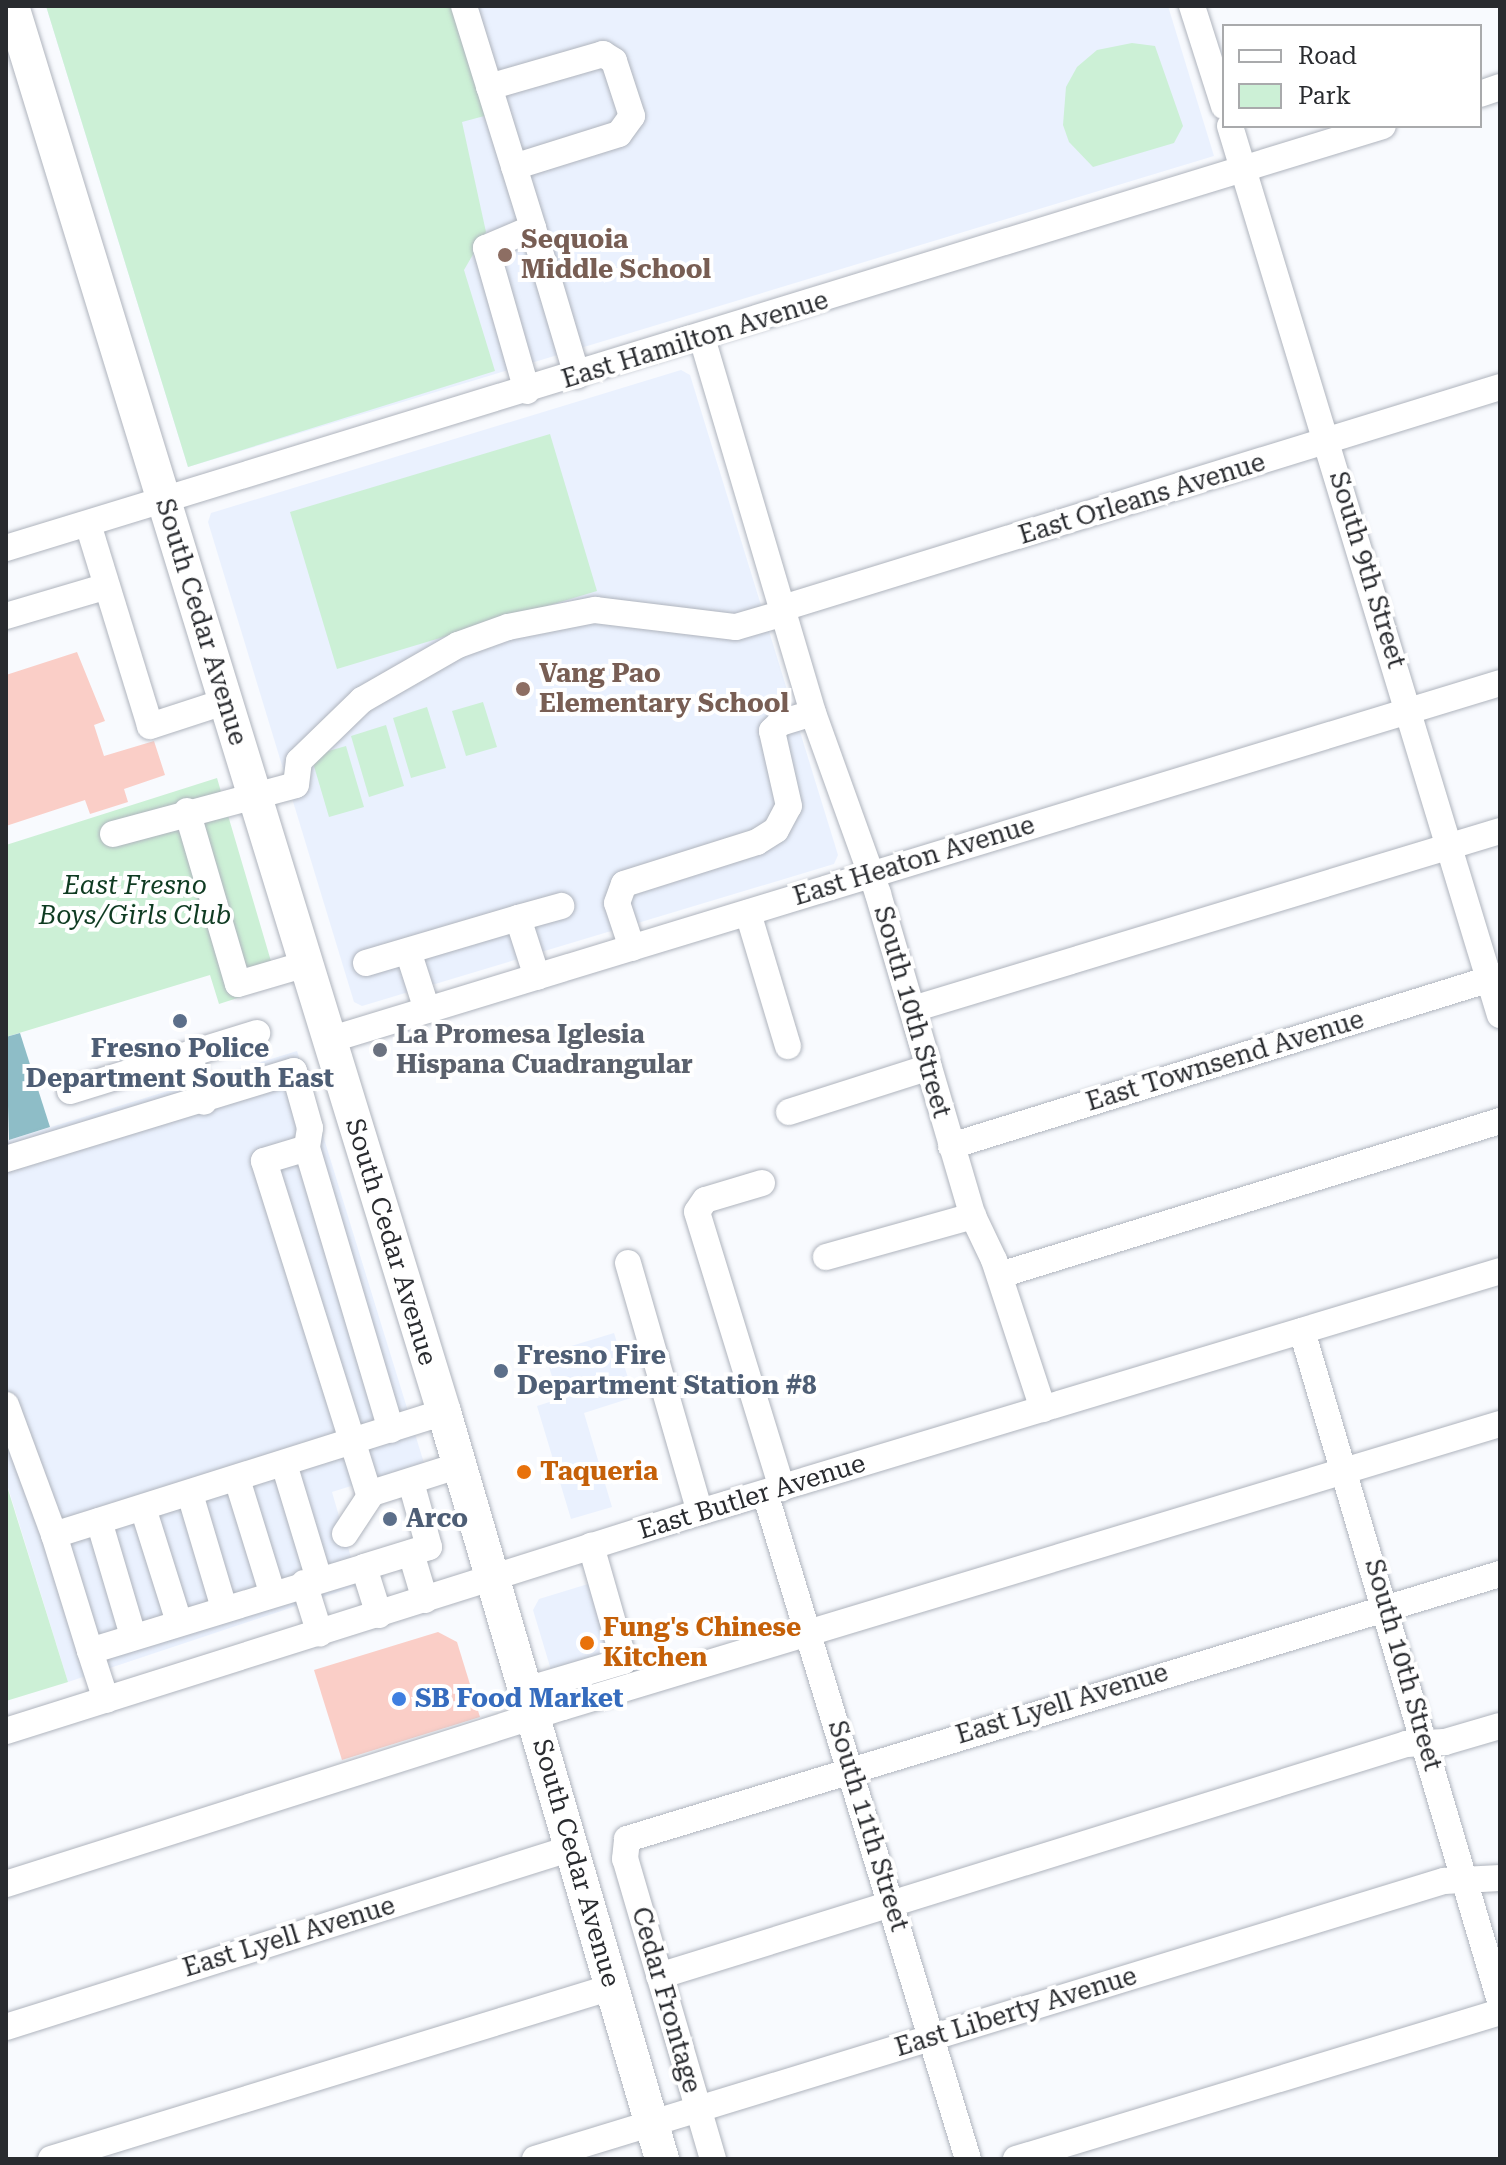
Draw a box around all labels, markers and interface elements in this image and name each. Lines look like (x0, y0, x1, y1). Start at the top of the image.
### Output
legend (1222, 24, 1482, 128)
text: Road (1298, 42, 1357, 70)
text: Park (1298, 82, 1351, 110)
place label: Sequoia Middle School (521, 224, 711, 286)
marker: Sequoia Middle School (496, 246, 514, 264)
street label: East Hamilton Avenue (558, 285, 832, 395)
street label: East Orleans Avenue (1015, 447, 1269, 551)
street label: South 9th Street (1322, 468, 1412, 672)
street label: South Cedar Avenue (149, 495, 253, 749)
place label: Vang Pao Elementary School (539, 658, 789, 720)
marker: Vang Pao Elementary School (514, 680, 532, 698)
street label: East Heaton Avenue (789, 809, 1039, 913)
park label: East Fresno Boys/Girls Club (39, 870, 231, 932)
street label: South 10th Street (867, 903, 957, 1121)
street label: East Townsend Avenue (1082, 1004, 1368, 1118)
marker: Fresno Police Department South East (171, 1012, 189, 1030)
place label: La Promesa Iglesia Hispana Cuadrangular (396, 1019, 693, 1080)
place label: Fresno Police Department South East (26, 1033, 334, 1094)
marker: La Promesa Iglesia Hispana Cuadrangular (371, 1041, 389, 1059)
street label: South Cedar Avenue (339, 1115, 443, 1369)
place label: Fresno Fire Department Station #8 (517, 1340, 817, 1402)
marker: Fresno Fire Department Station #8 (492, 1362, 510, 1380)
street label: East Butler Avenue (635, 1448, 869, 1546)
place label: Taqueria (540, 1456, 658, 1488)
marker: Taqueria (515, 1463, 533, 1481)
place label: Arco (406, 1503, 468, 1535)
marker: Arco (381, 1510, 399, 1528)
street label: South 10th Street (1358, 1556, 1448, 1774)
place label: Fung's Chinese Kitchen (603, 1612, 801, 1674)
marker: Fung's Chinese Kitchen (578, 1634, 596, 1652)
street label: East Lyell Avenue (952, 1657, 1172, 1751)
place label: SB Food Market (415, 1683, 624, 1715)
marker: SB Food Market (390, 1690, 408, 1708)
street label: South 11th Street (821, 1717, 915, 1935)
street label: South Cedar Avenue (526, 1736, 626, 1990)
street label: East Lyell Avenue (179, 1890, 399, 1984)
street label: Cedar Frontage (625, 1904, 707, 2096)
street label: East Liberty Avenue (891, 1960, 1141, 2064)

